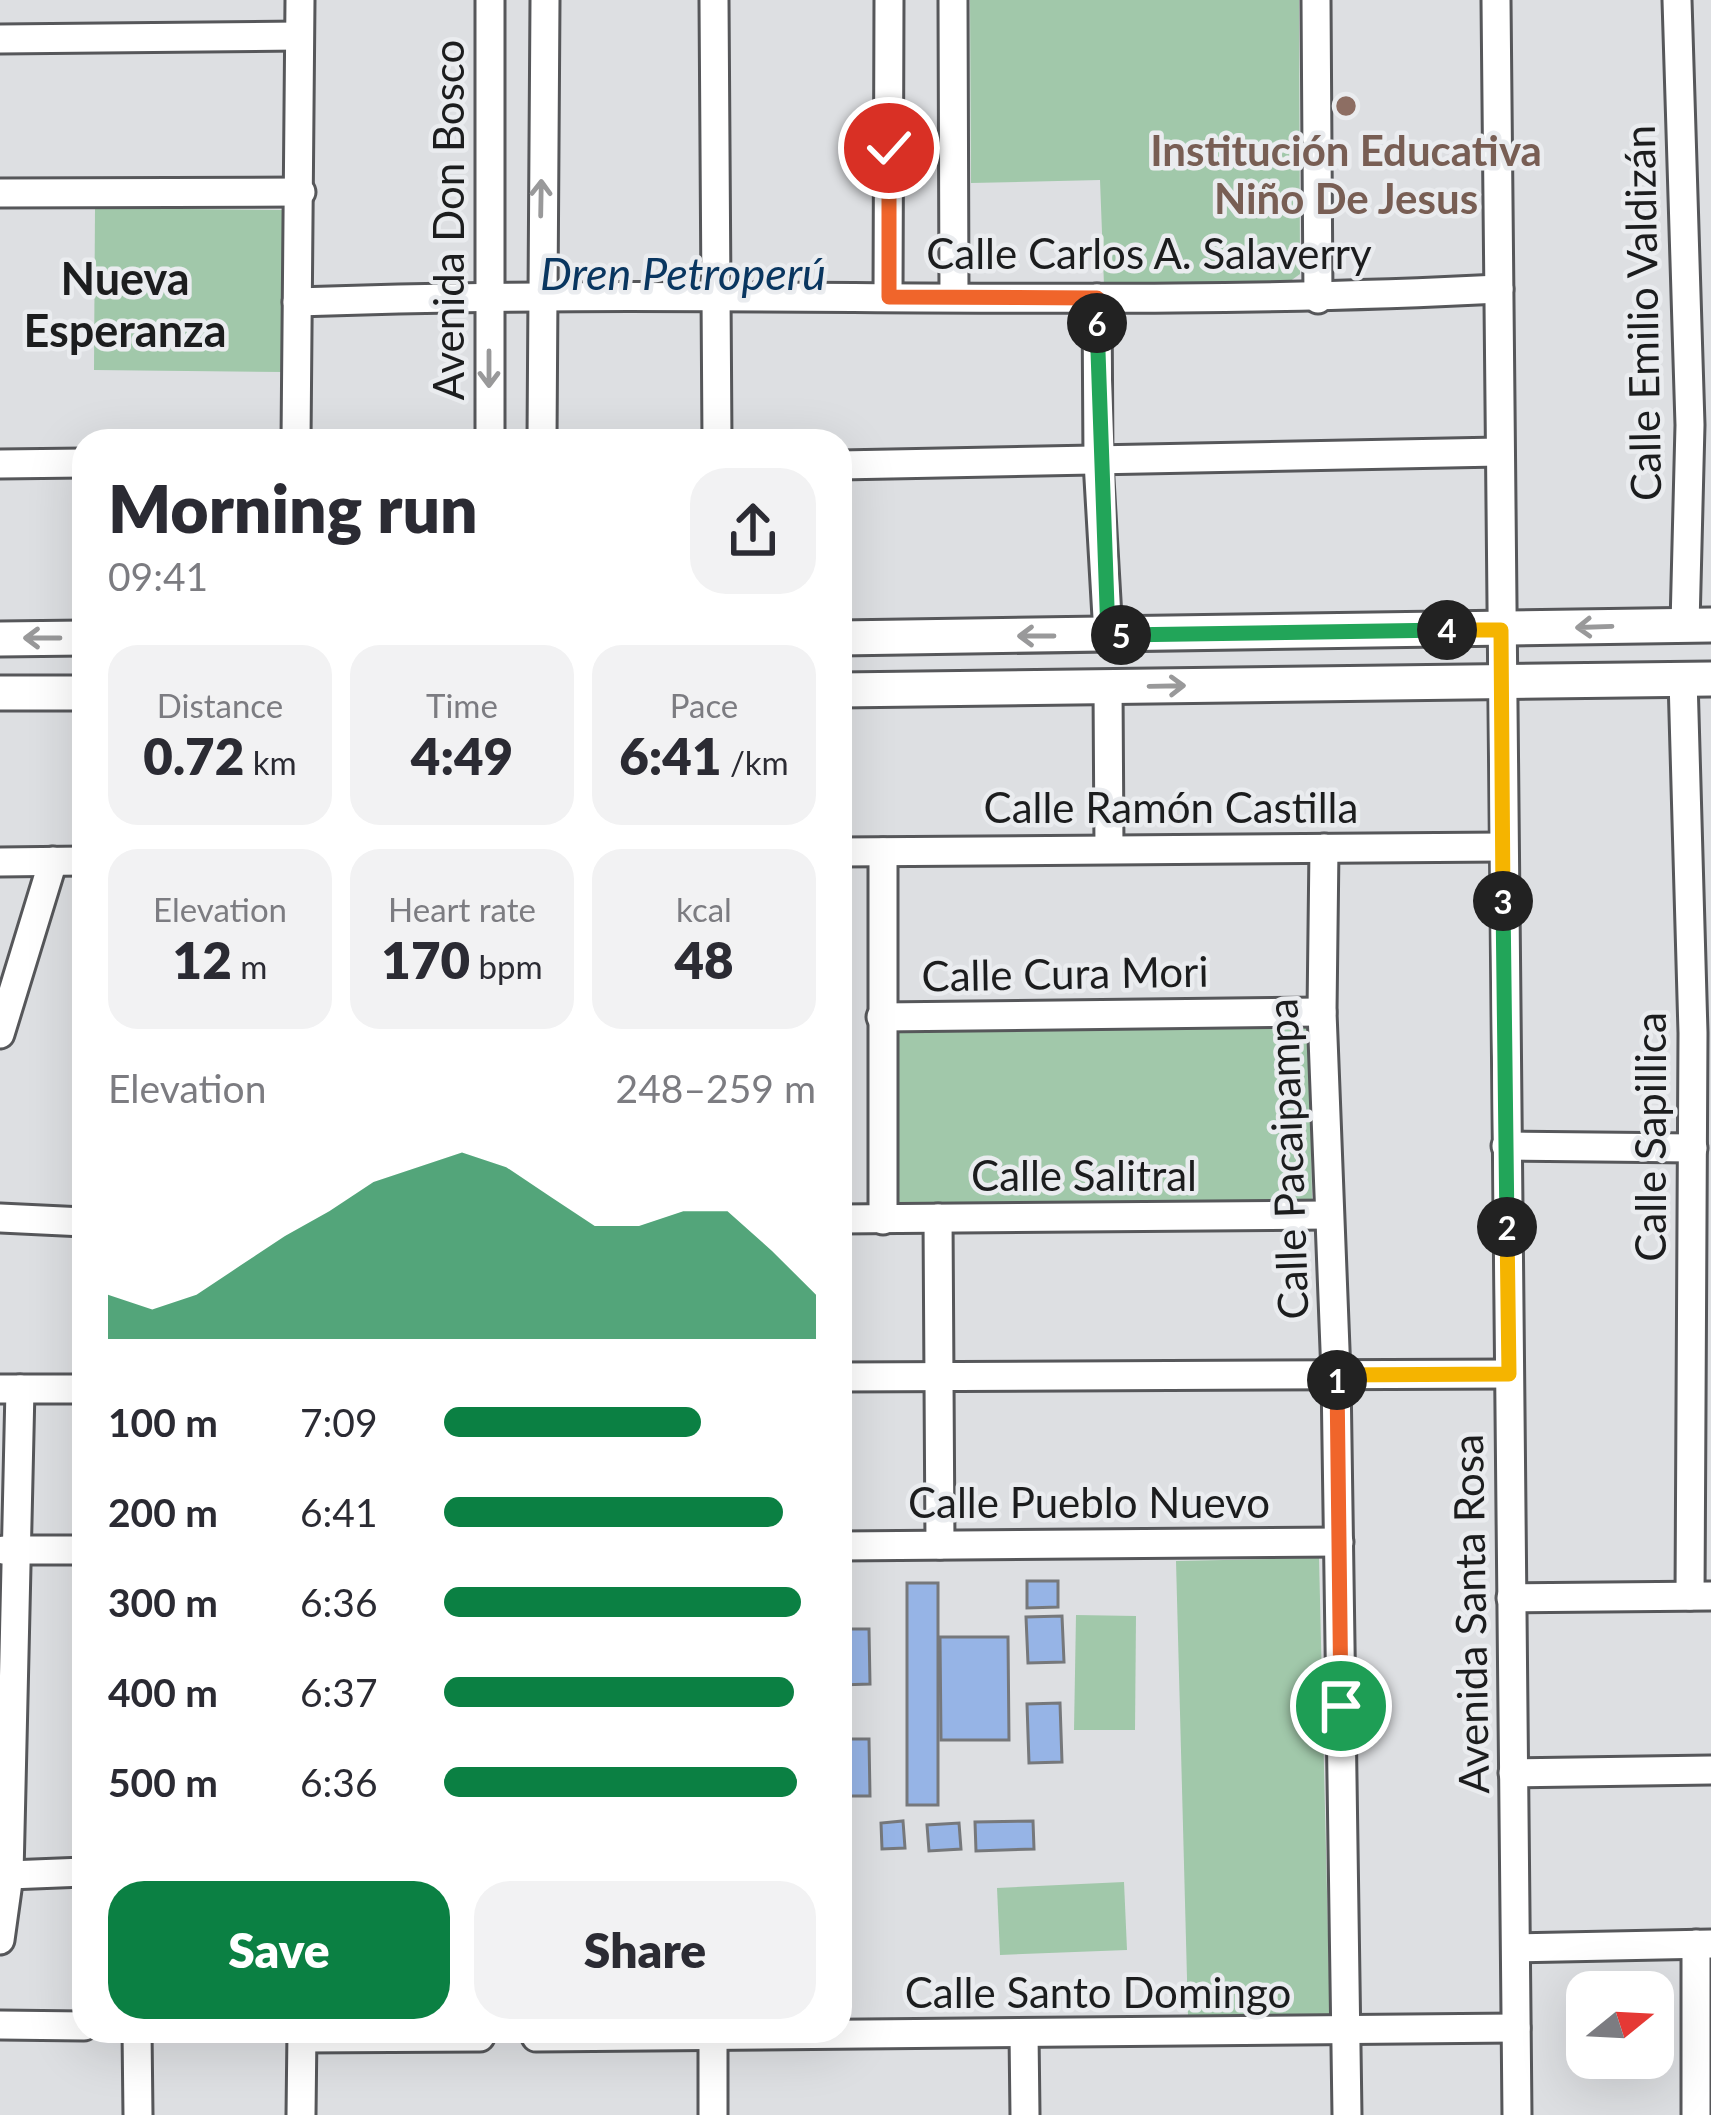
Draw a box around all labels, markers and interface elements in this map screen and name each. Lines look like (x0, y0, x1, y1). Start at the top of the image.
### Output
street label: Avenida Don Bosco (423, 40, 473, 400)
marker: Institución Educativa Niño De Jesus (1333, 93, 1359, 119)
pin (838, 97, 940, 199)
icon: check (856, 115, 922, 181)
place label: Institución Educativa Niño De Jesus (1150, 125, 1542, 223)
street label: Calle Emilio Valdizán (1614, 125, 1670, 501)
one-way arrow (529, 179, 552, 218)
street label: Calle Carlos A. Salaverry (926, 228, 1372, 278)
water label: Dren Petroperú (540, 246, 826, 300)
district label: Nueva Esperanza (23, 251, 227, 357)
pin: 6 (1067, 293, 1127, 353)
text: 6 (1087, 303, 1107, 343)
one-way arrow (478, 349, 500, 388)
text: Morning run (108, 468, 478, 547)
button: share (690, 468, 816, 594)
text: 09:41 (108, 553, 208, 599)
pin: 4 (1417, 600, 1477, 660)
pin: 5 (1091, 605, 1151, 665)
text: 4 (1437, 610, 1457, 650)
text: 5 (1111, 615, 1131, 655)
one-way arrow (1575, 616, 1614, 639)
one-way arrow (1017, 625, 1056, 647)
one-way arrow (23, 627, 62, 649)
one-way arrow (1147, 674, 1186, 697)
text: Distance (157, 685, 283, 725)
text: Time (426, 685, 498, 725)
text: Pace (670, 685, 738, 725)
text: 0.72 (143, 725, 244, 786)
text: 4:49 (411, 725, 513, 786)
text: 6:41 (619, 725, 721, 786)
text: km (244, 742, 297, 782)
text: /km (721, 742, 789, 782)
street label: Calle Ramón Castilla (984, 782, 1358, 832)
pin: 3 (1473, 871, 1533, 931)
text: 3 (1493, 881, 1513, 921)
text: Elevation (153, 889, 287, 929)
text: Heart rate (388, 889, 536, 929)
text: kcal (676, 889, 732, 929)
text: 12 (173, 929, 232, 990)
text: 170 (381, 929, 470, 990)
text: 48 (674, 929, 734, 990)
text: m (232, 946, 267, 986)
text: bpm (470, 946, 543, 986)
street label: Calle Cura Mori (921, 946, 1209, 1000)
street label: Calle Pacaipampa (1256, 997, 1318, 1321)
street label: Calle Sapillica (1625, 1012, 1675, 1262)
text: Elevation (108, 1065, 266, 1111)
text: 248–259 m (616, 1065, 816, 1111)
street label: Calle Salitral (971, 1150, 1197, 1200)
pin: 2 (1477, 1197, 1537, 1257)
text: 2 (1497, 1207, 1517, 1247)
pin: 1 (1307, 1350, 1367, 1410)
text: 1 (1327, 1360, 1347, 1400)
text: 100 m (108, 1399, 218, 1445)
text: 7:09 (300, 1399, 378, 1445)
street label: Avenida Santa Rosa (1442, 1434, 1498, 1794)
street label: Calle Pueblo Nuevo (908, 1477, 1270, 1527)
text: 200 m (108, 1489, 218, 1535)
text: 6:41 (300, 1489, 378, 1535)
text: 300 m (108, 1579, 218, 1625)
text: 6:36 (300, 1579, 378, 1625)
pin (1290, 1655, 1392, 1757)
text: 400 m (108, 1669, 218, 1715)
text: 6:37 (300, 1669, 378, 1715)
icon: arrive (1308, 1673, 1374, 1739)
text: 500 m (108, 1759, 218, 1805)
text: 6:36 (300, 1759, 378, 1805)
button: Save (108, 1881, 450, 2019)
button: Share (474, 1881, 816, 2019)
street label: Calle Santo Domingo (905, 1967, 1291, 2017)
north arrow (1566, 1971, 1674, 2079)
map controls (1566, 1971, 1674, 2079)

